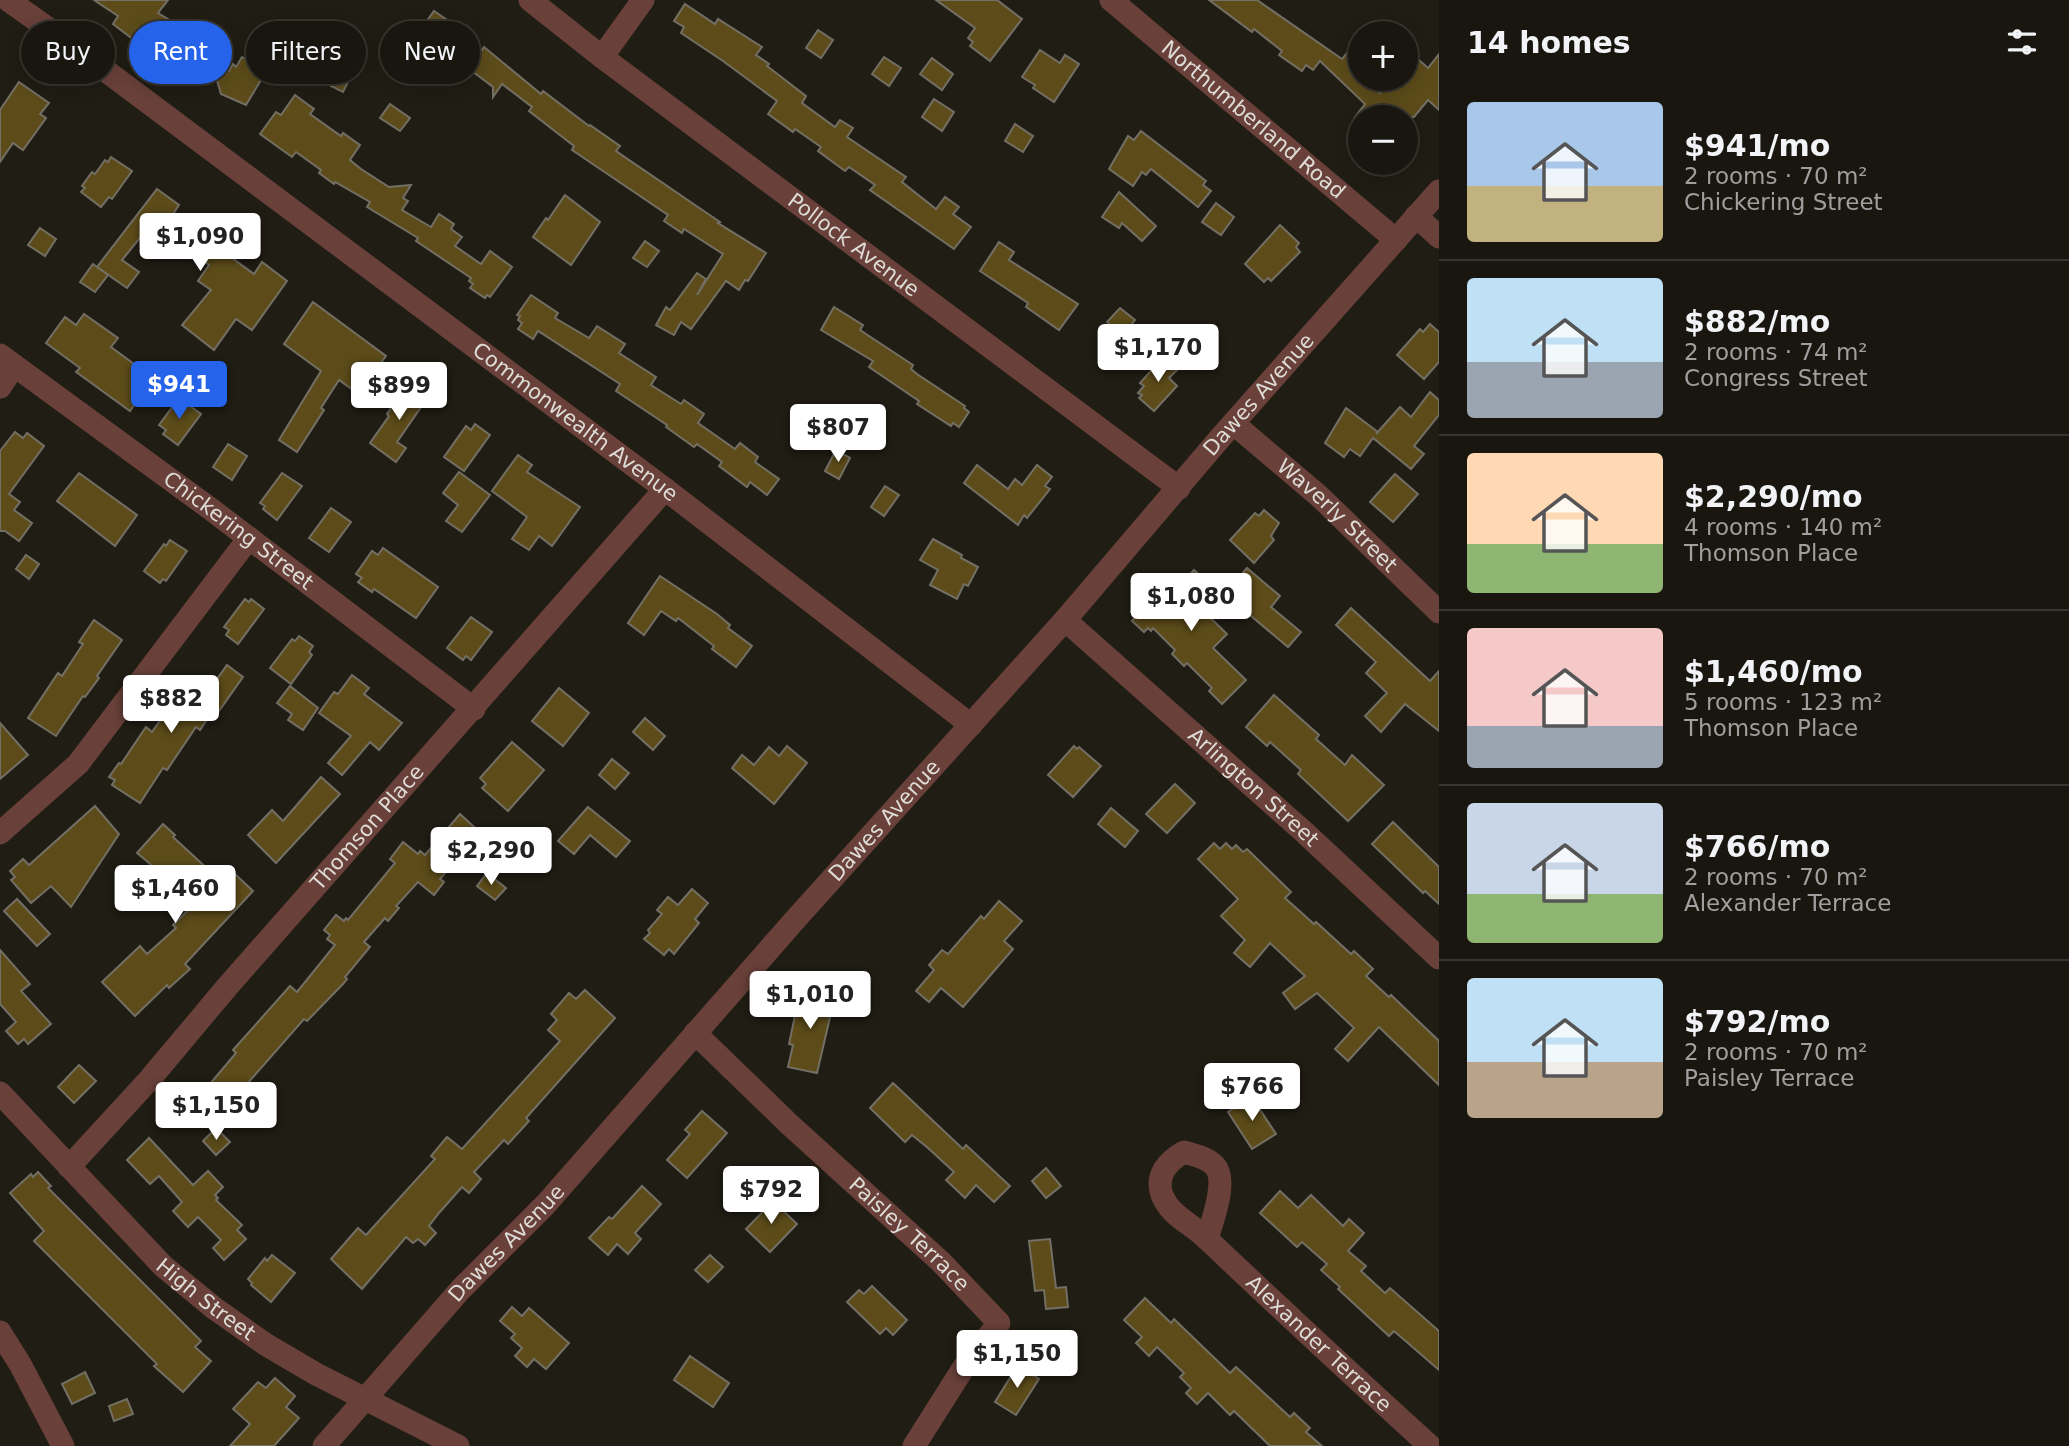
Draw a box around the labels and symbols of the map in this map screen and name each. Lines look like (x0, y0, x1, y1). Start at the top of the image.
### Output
street label: Northumberland Road (1157, 36, 1350, 204)
street label: Pollock Avenue (783, 188, 924, 302)
pin: $1,090 (143, 214, 257, 273)
pin: $1,170 (1101, 324, 1215, 384)
street label: Dawes Avenue (1198, 329, 1319, 461)
street label: Commonwealth Avenue (468, 338, 683, 506)
pin: $941 (138, 362, 220, 421)
pin: $899 (358, 362, 440, 422)
pin: $807 (797, 405, 879, 464)
street label: Waverly Street (1272, 454, 1402, 577)
street label: Chickering Street (159, 466, 318, 595)
pin: $1,080 (1134, 574, 1248, 633)
pin: $882 (130, 676, 212, 735)
street label: Arlington Street (1183, 723, 1324, 851)
street label: Dawes Avenue (824, 755, 945, 886)
street label: Thomson Place (305, 760, 429, 896)
pin: $2,290 (434, 828, 548, 887)
pin: $1,460 (118, 866, 232, 925)
pin: $1,010 (753, 972, 867, 1031)
pin: $766 (1211, 1064, 1293, 1123)
pin: $1,150 (159, 1082, 273, 1142)
pin: $792 (730, 1166, 812, 1226)
street label: Paisley Terrace (844, 1172, 974, 1296)
street label: Dawes Avenue (444, 1180, 569, 1307)
street label: High Street (151, 1253, 260, 1345)
street label: Alexander Terrace (1241, 1270, 1396, 1417)
pin: $1,150 (960, 1330, 1074, 1390)

